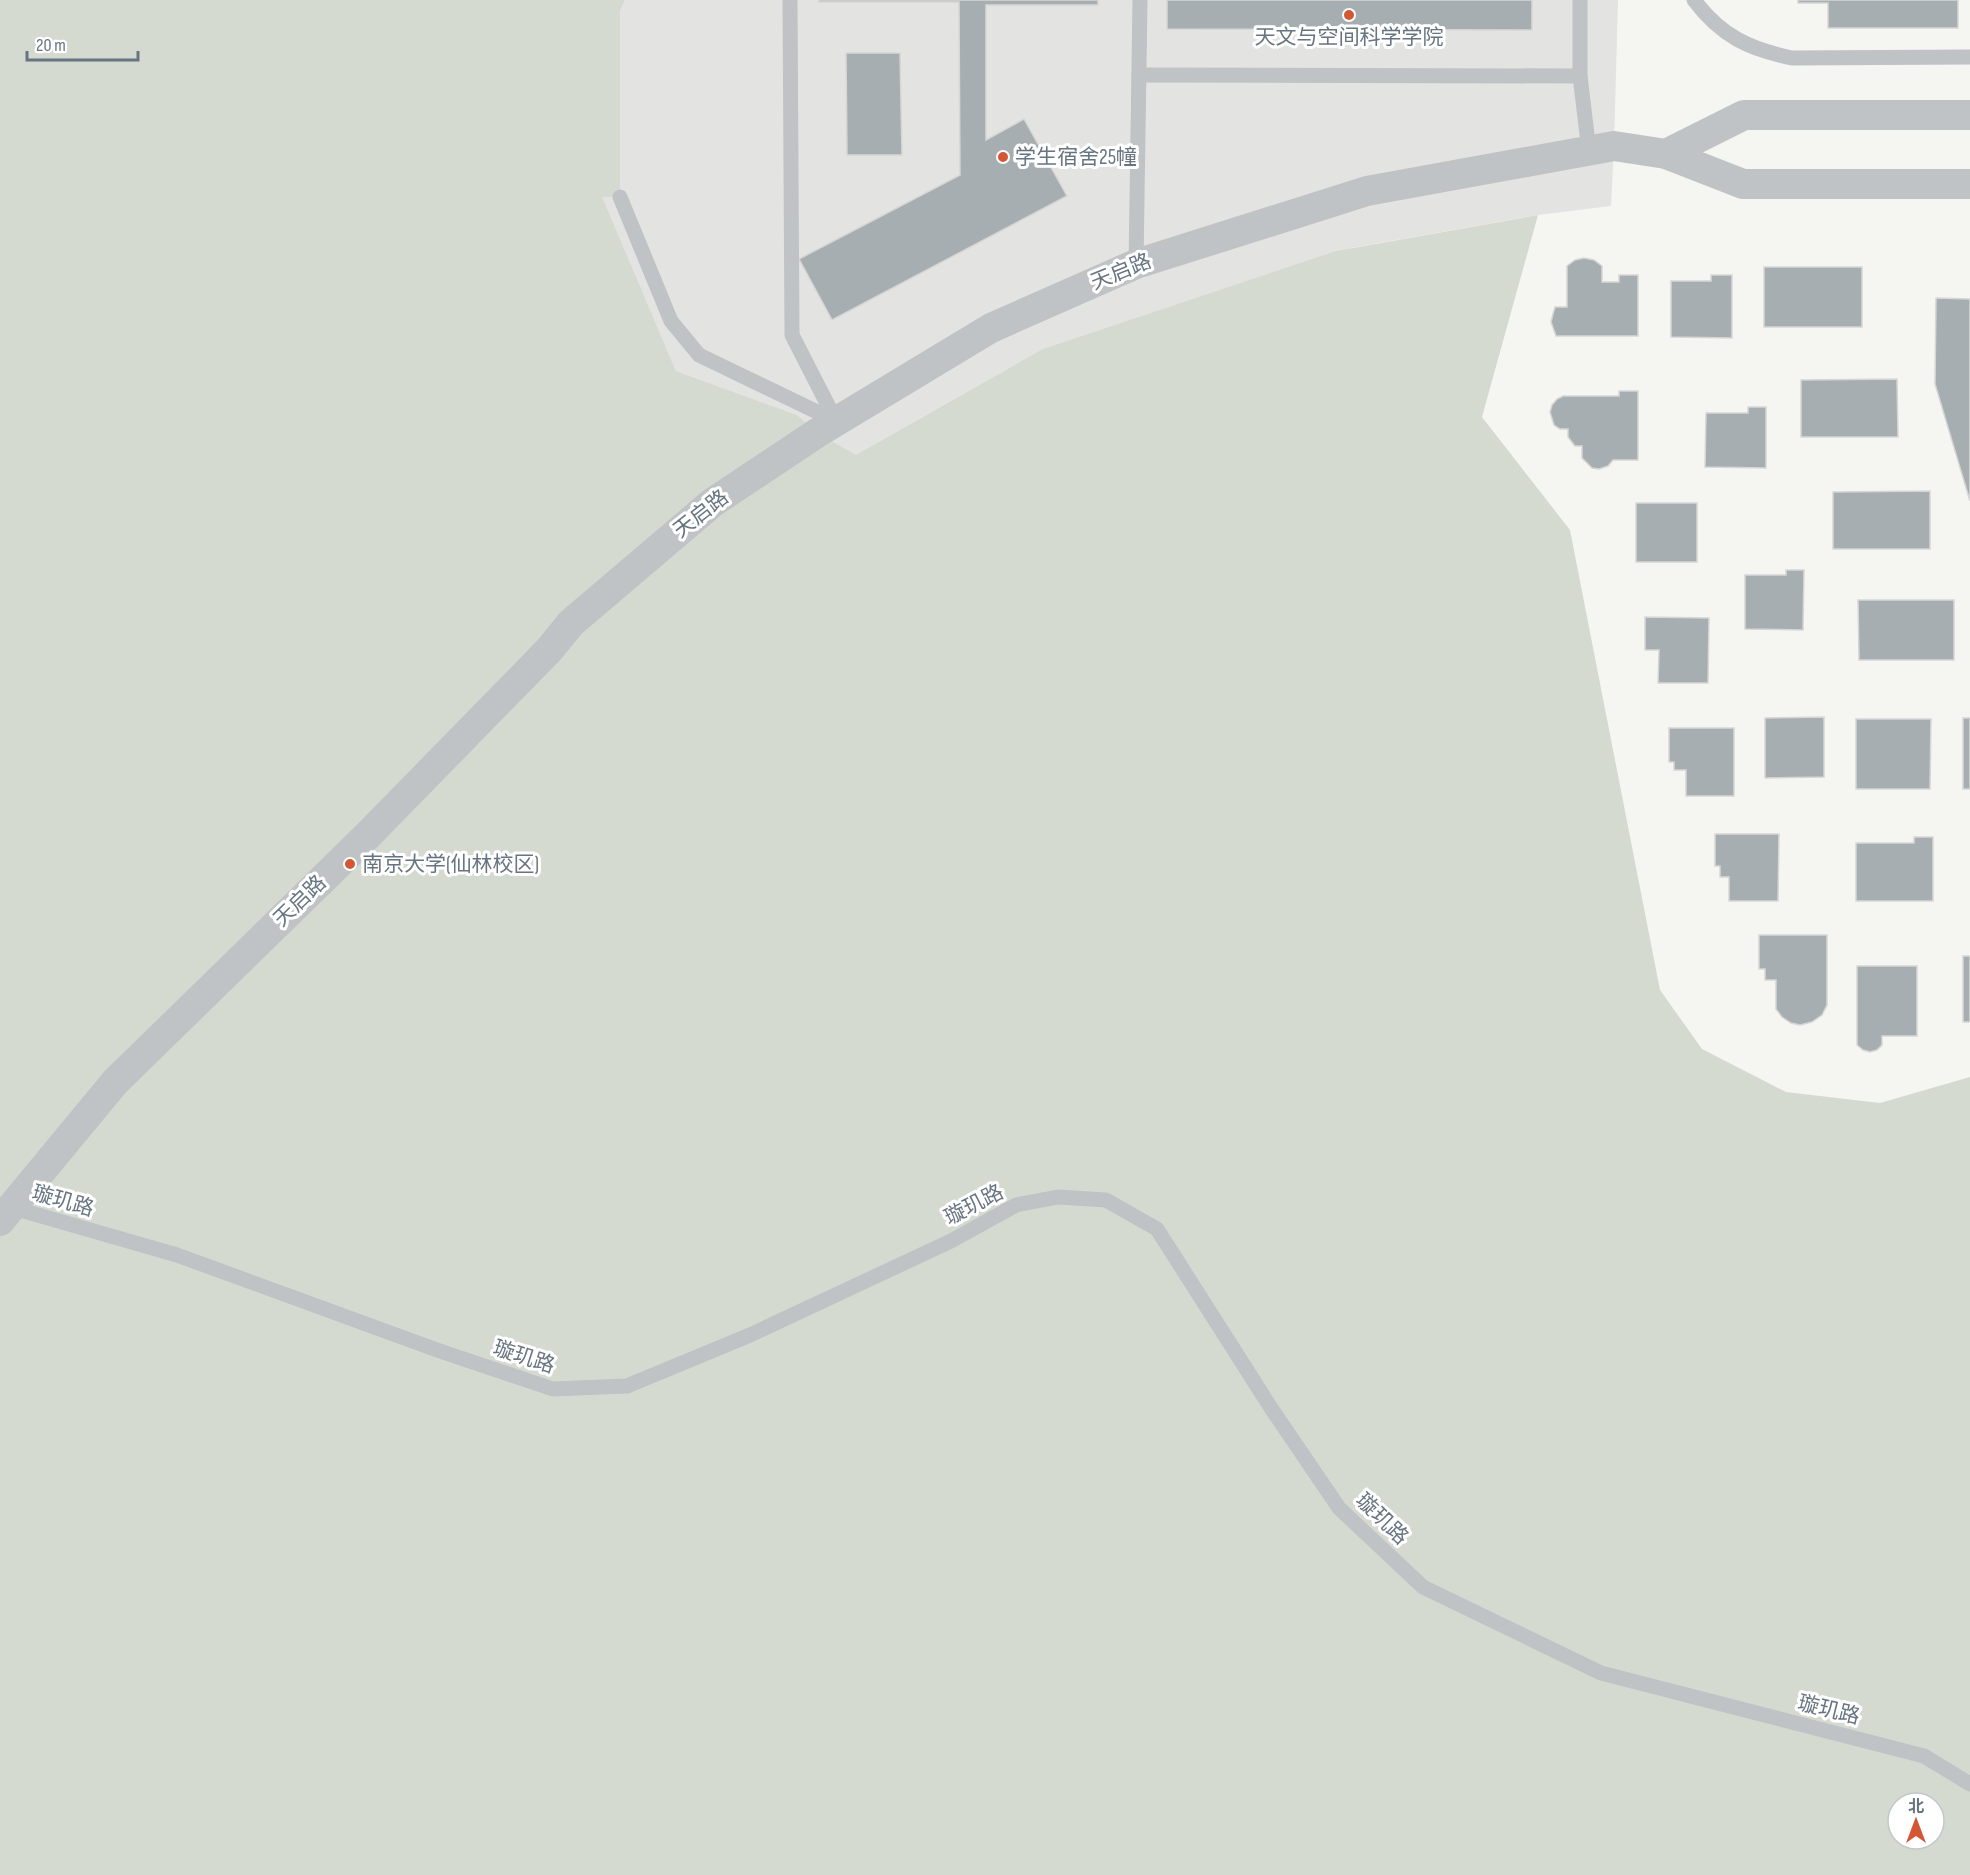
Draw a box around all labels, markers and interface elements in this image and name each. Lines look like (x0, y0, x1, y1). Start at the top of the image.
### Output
marker: 天文与空间科学学院 (1342, 8, 1356, 22)
scale bar (27, 24, 138, 62)
place label: 天文与空间科学学院 (1255, 25, 1444, 50)
text: 20 m (36, 35, 66, 56)
place label: 学生宿舍25幢 (1015, 145, 1137, 170)
marker: 学生宿舍25幢 (996, 150, 1010, 164)
street label: 天启路 (1087, 249, 1155, 295)
street label: 天启路 (668, 485, 734, 543)
place label: 南京大学(仙林校区) (362, 852, 539, 877)
marker: 南京大学(仙林校区) (343, 857, 357, 871)
street label: 天启路 (269, 870, 331, 932)
street label: 璇玑路 (29, 1180, 97, 1222)
street label: 璇玑路 (940, 1180, 1008, 1230)
street label: 璇玑路 (490, 1335, 558, 1379)
street label: 璇玑路 (1351, 1488, 1413, 1550)
street label: 璇玑路 (1795, 1690, 1863, 1730)
north arrow (1886, 1791, 1946, 1851)
text: 北 (1908, 1798, 1924, 1817)

